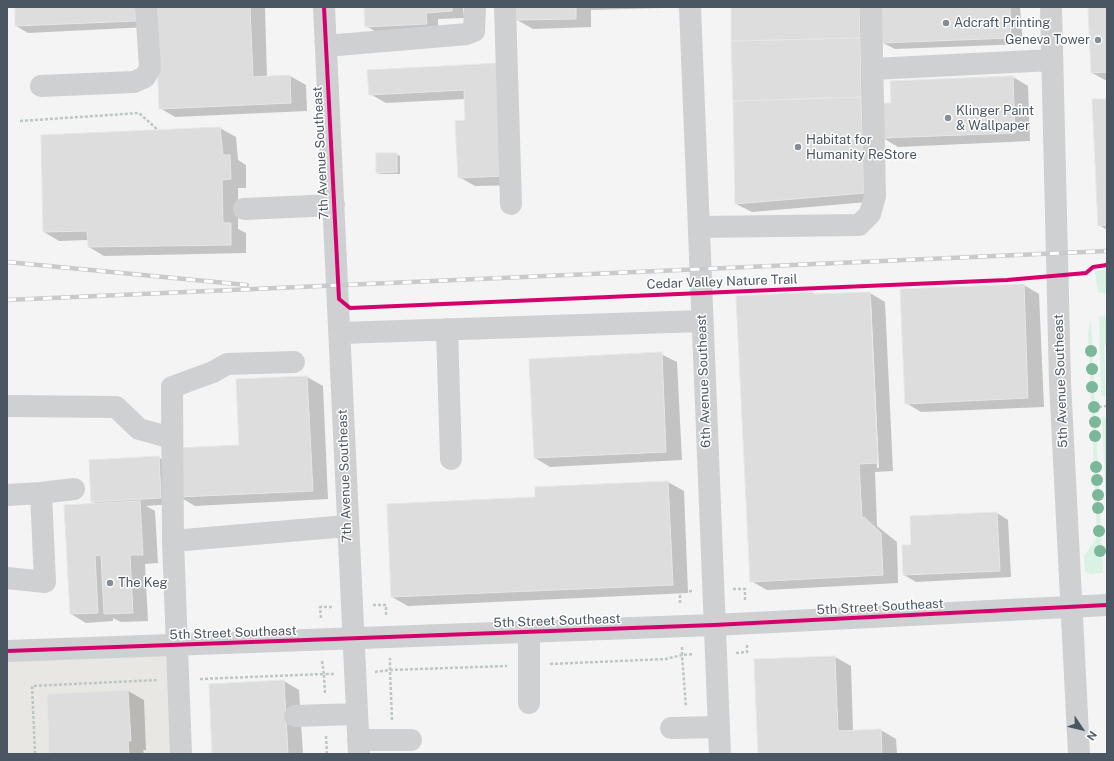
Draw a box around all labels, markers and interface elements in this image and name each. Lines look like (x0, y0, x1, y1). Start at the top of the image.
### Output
place label: Adcraft Printing (954, 15, 1050, 31)
marker: Adcraft Printing (941, 18, 951, 28)
place label: Geneva Tower (1005, 32, 1090, 48)
marker: Geneva Tower (1093, 35, 1103, 45)
street label: 7th Avenue Southeast (310, 86, 332, 220)
place label: Klinger Paint & Wallpaper (956, 103, 1034, 134)
marker: Klinger Paint & Wallpaper (943, 113, 953, 123)
place label: Habitat for Humanity ReStore (806, 132, 917, 163)
marker: Habitat for Humanity ReStore (793, 142, 803, 152)
street label: Cedar Valley Nature Trail (646, 272, 798, 292)
street label: 6th Avenue Southeast (694, 314, 714, 448)
street label: 5th Avenue Southeast (1051, 314, 1071, 448)
street label: 7th Avenue Southeast (335, 409, 355, 543)
place label: The Keg (118, 575, 168, 591)
marker: The Keg (105, 578, 115, 588)
street label: 5th Street Southeast (816, 596, 944, 618)
street label: 5th Street Southeast (493, 611, 621, 631)
street label: 5th Street Southeast (169, 623, 297, 643)
north arrow (1062, 709, 1102, 749)
text: N (1084, 729, 1099, 743)

